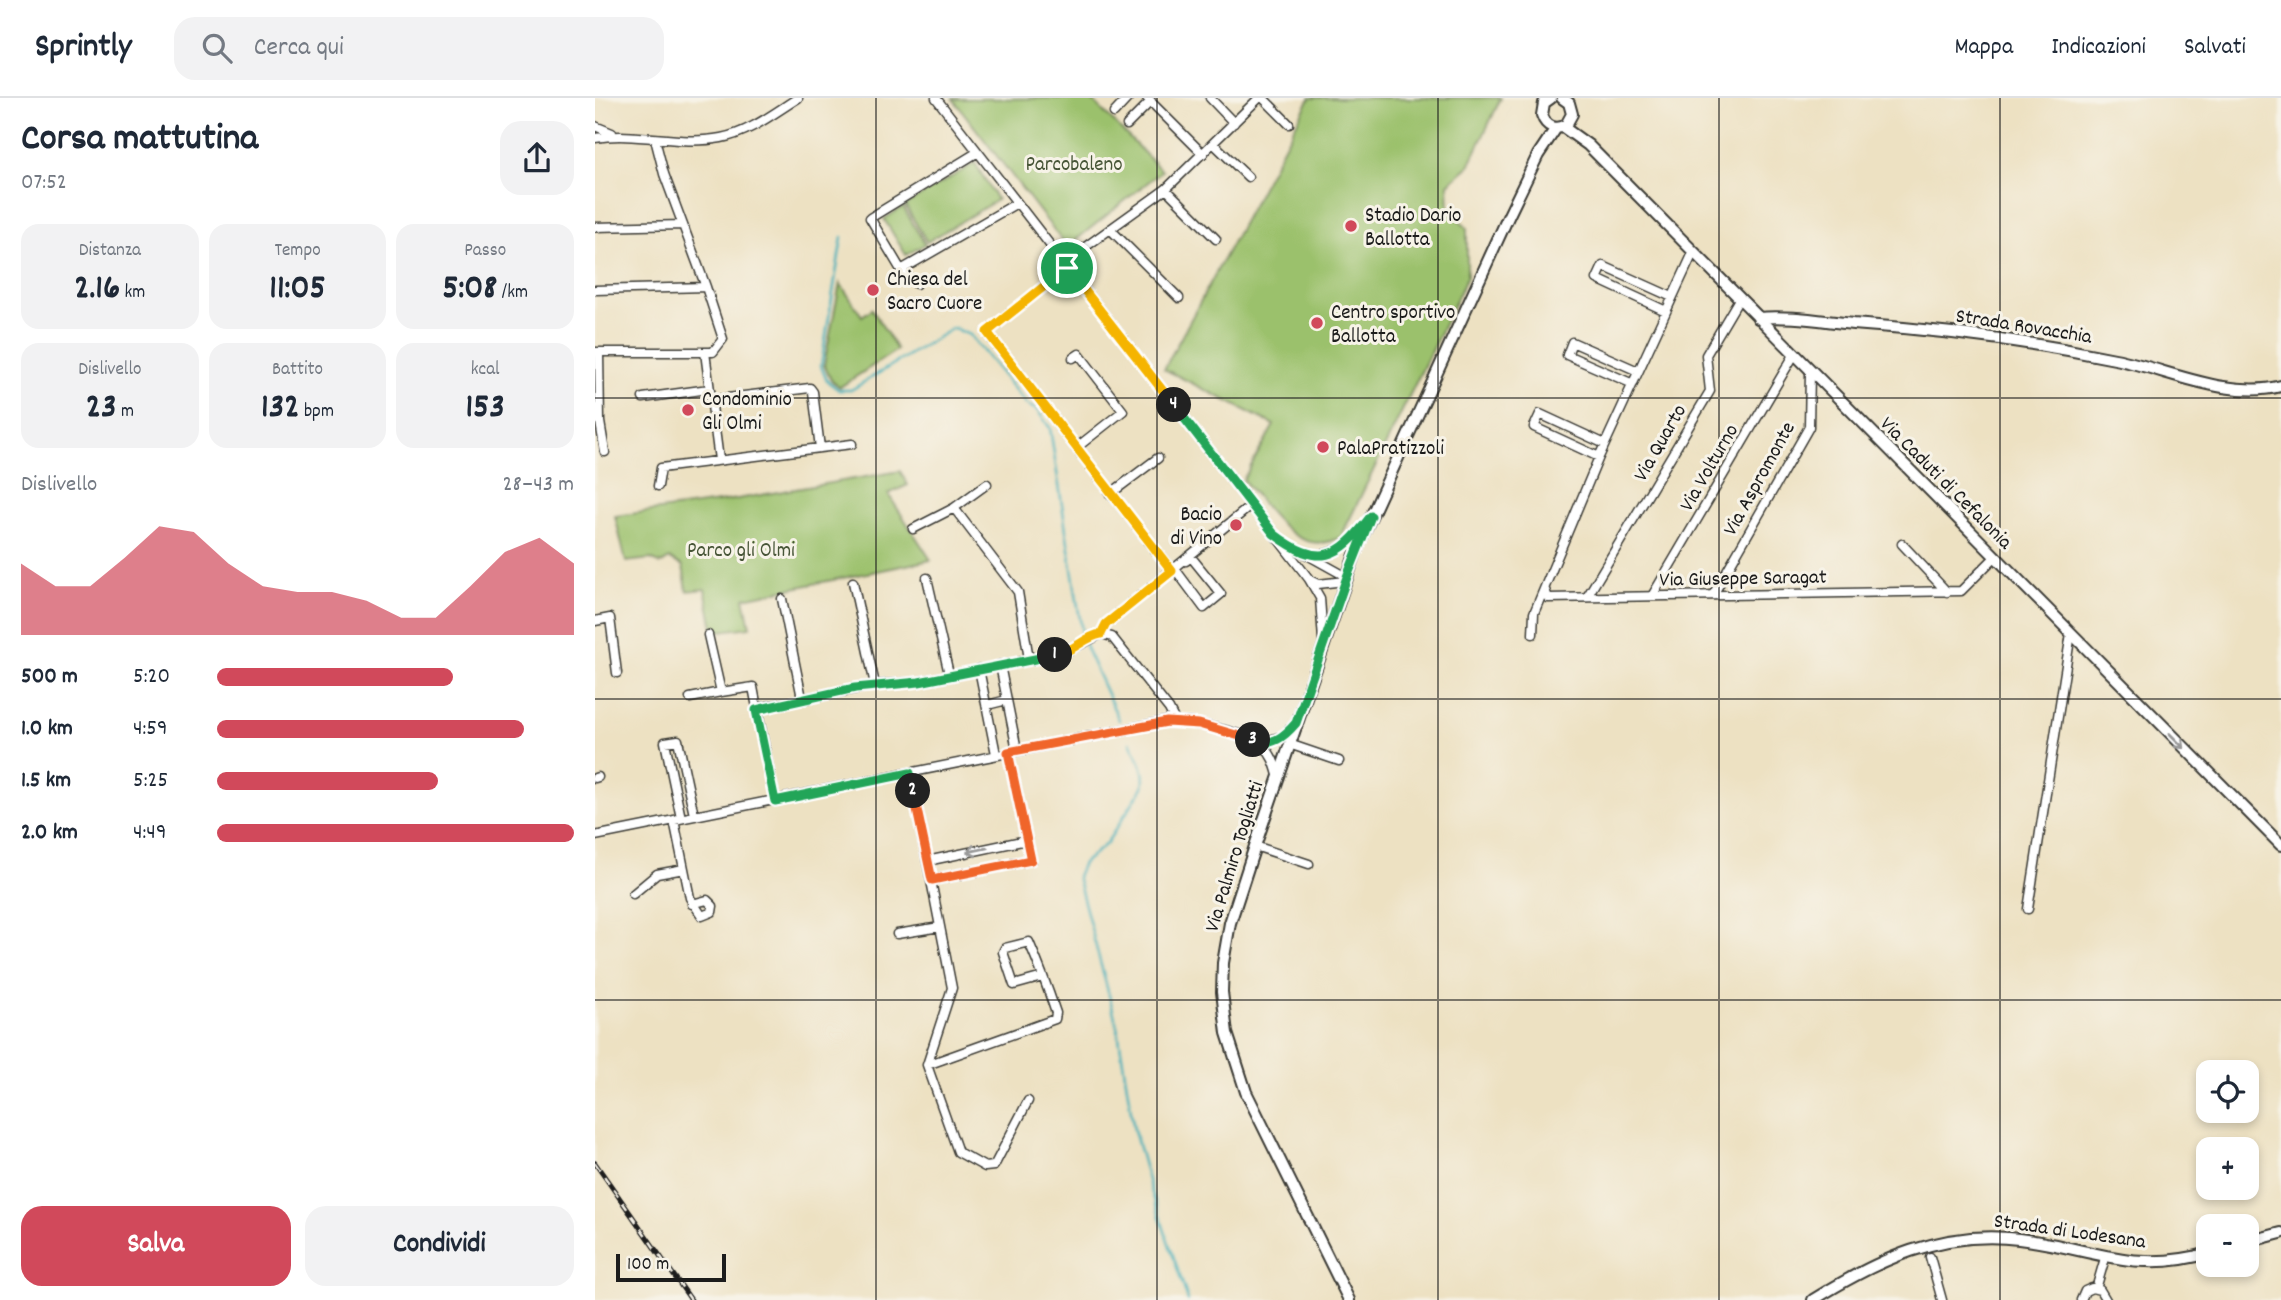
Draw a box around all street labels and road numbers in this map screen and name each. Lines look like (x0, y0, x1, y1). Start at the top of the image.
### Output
street label: Strada Rovacchia (1953, 302, 2095, 354)
street label: Via Quarto (1627, 399, 1696, 488)
street label: Via Caduti di Cefalonia (1872, 411, 2019, 558)
street label: Via Aspromonte (1717, 417, 1804, 542)
street label: Via Volturno (1673, 419, 1748, 518)
street label: Via Giuseppe Saragat (1659, 564, 1827, 596)
street label: Via Palmiro Togliatti (1199, 778, 1273, 936)
street label: Strada di Lodesana (1992, 1207, 2149, 1259)

